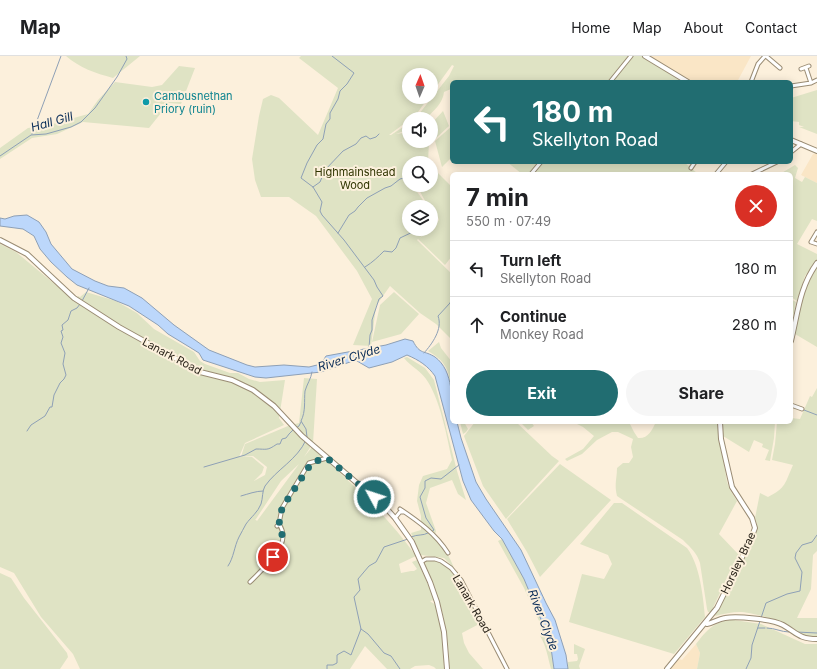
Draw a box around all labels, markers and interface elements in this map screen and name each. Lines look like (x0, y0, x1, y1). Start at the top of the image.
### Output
text: Map (20, 16, 61, 39)
text: Home (571, 19, 610, 36)
text: Map (632, 19, 662, 36)
text: About (684, 19, 723, 36)
text: Contact (745, 19, 797, 36)
north arrow (402, 68, 438, 104)
map controls (402, 68, 438, 236)
place label: Cambusnethan Priory (ruin) (154, 89, 233, 116)
text: 180 m (532, 95, 613, 129)
icon: left (466, 96, 518, 148)
marker: Cambusnethan Priory (ruin) (141, 97, 151, 107)
water label: Hall Gill (29, 108, 75, 135)
button: sound (402, 112, 438, 148)
text: Skellyton Road (532, 129, 658, 150)
button: search (402, 156, 438, 192)
park label: Highmainshead Wood (315, 165, 395, 192)
text: 7 min (466, 183, 529, 212)
button: close (735, 185, 777, 227)
button: layers (402, 200, 438, 236)
text: 550 m · 07:49 (466, 213, 551, 229)
text: Turn left (500, 251, 561, 270)
icon: left (466, 258, 488, 280)
text: 180 m (735, 259, 777, 278)
text: Skellyton Road (500, 270, 591, 286)
text: Continue (500, 307, 567, 326)
icon: ahead (466, 314, 488, 336)
text: 280 m (732, 315, 777, 334)
text: Monkey Road (500, 326, 584, 342)
street label: Lanark Road (140, 335, 204, 377)
water label: River Clyde (316, 341, 382, 374)
button: Exit (466, 370, 618, 416)
button: Share (626, 370, 777, 416)
position arrow (353, 476, 395, 518)
street label: Horsley Brae (718, 530, 758, 596)
pin (256, 540, 290, 574)
icon: arrive (262, 546, 284, 568)
street label: Lanark Road (450, 572, 494, 636)
water label: River Clyde (525, 587, 562, 653)

